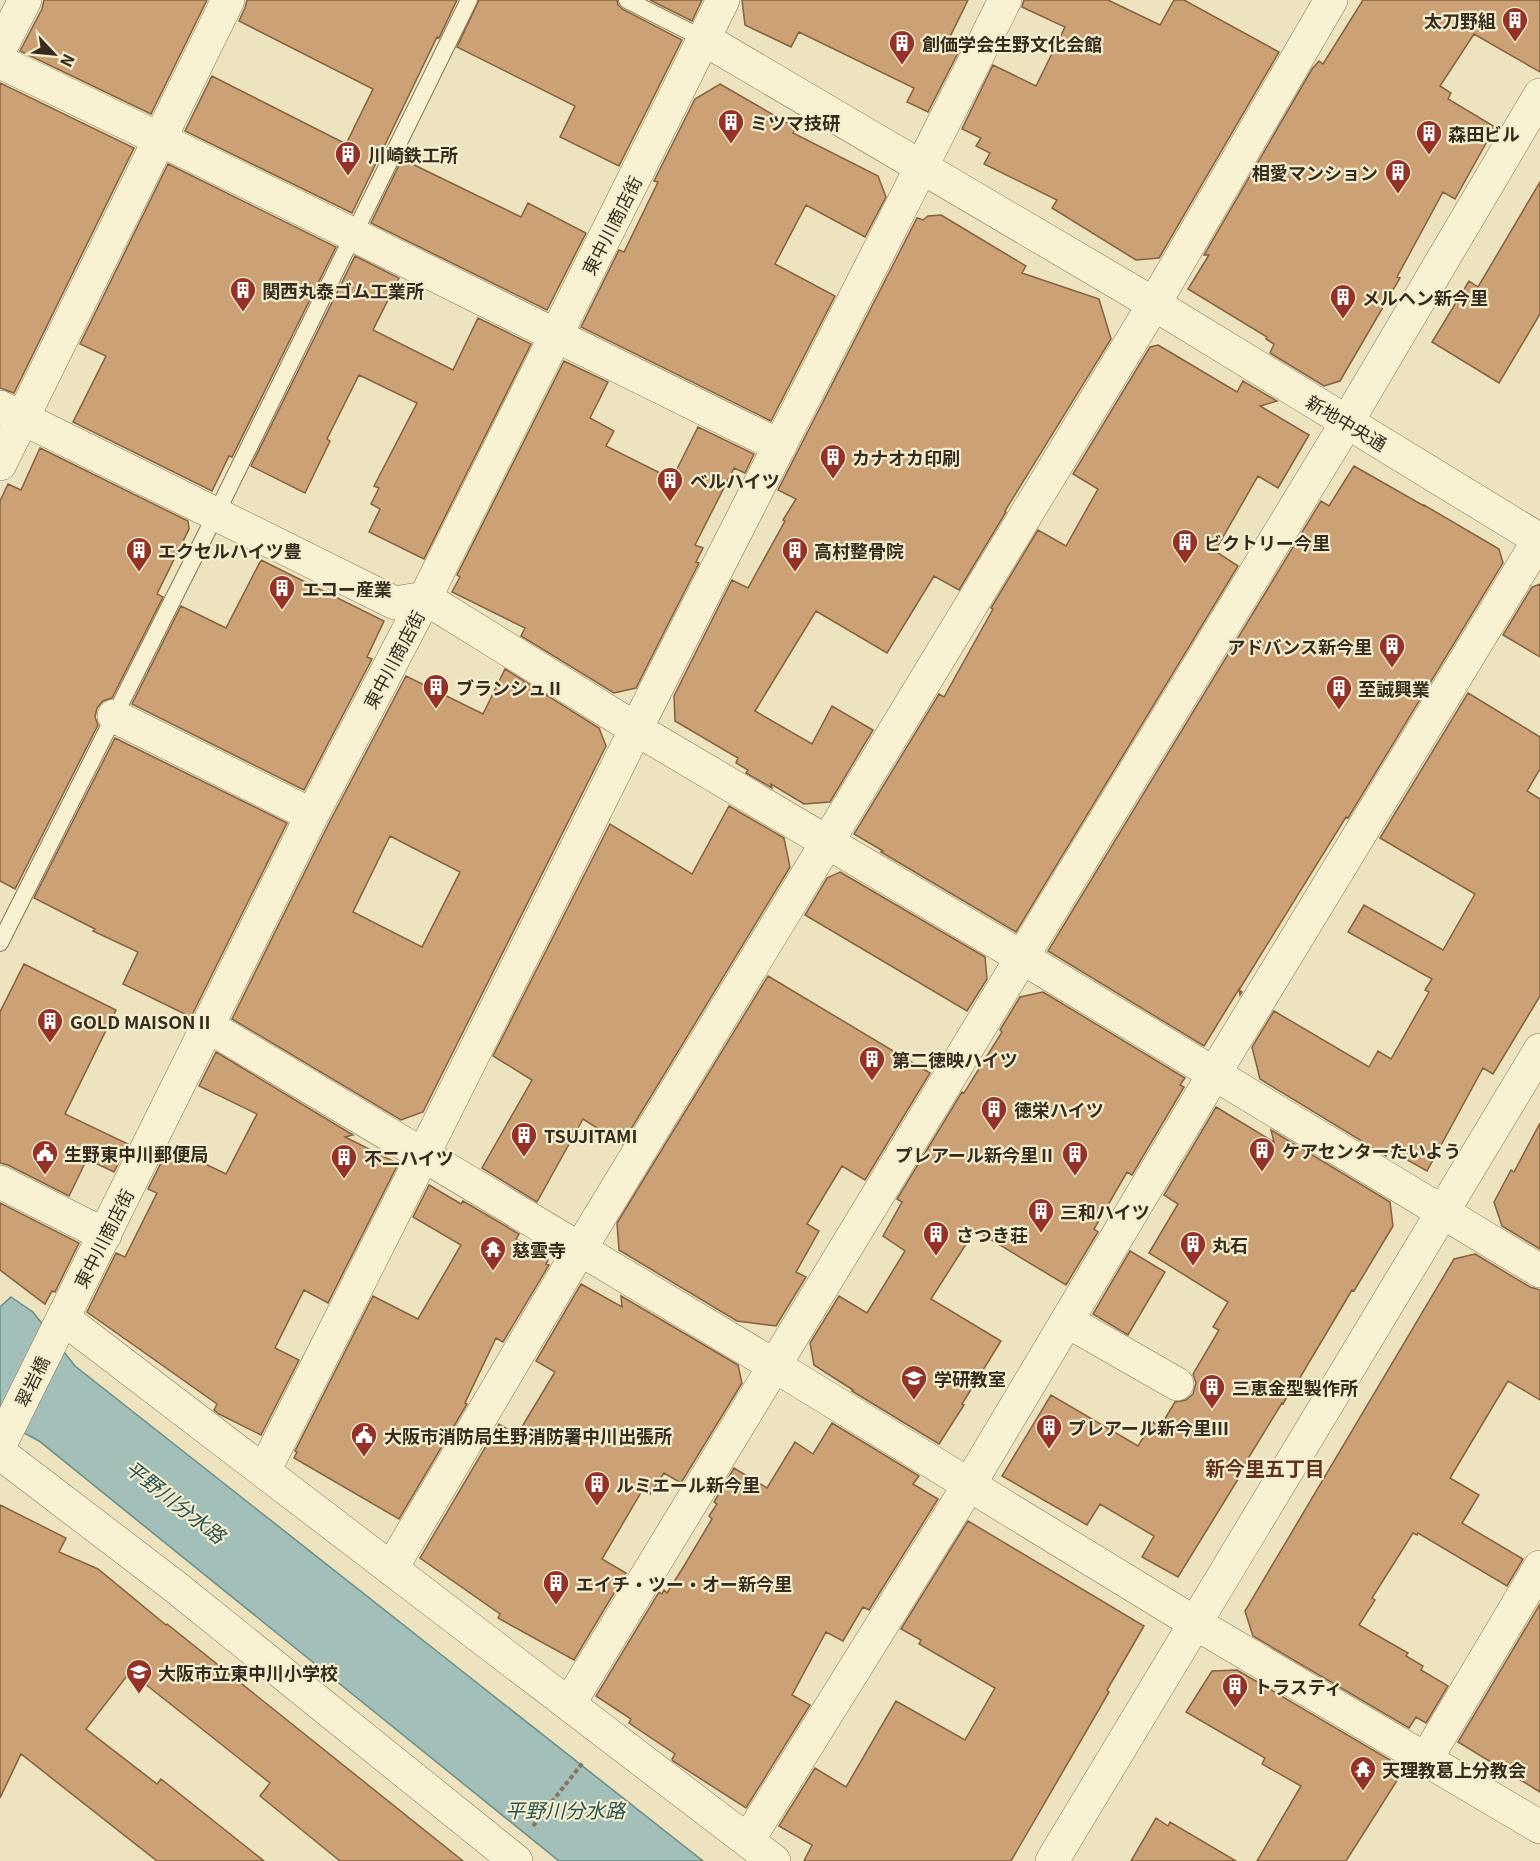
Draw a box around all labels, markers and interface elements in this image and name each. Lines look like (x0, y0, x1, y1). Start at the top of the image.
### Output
building icon: 太刀野組 (1500, 5, 1530, 43)
place label: 太刀野組 (1424, 7, 1496, 33)
north arrow (24, 24, 84, 84)
building icon: 創価学会生野文化会館 (887, 28, 917, 66)
place label: 創価学会生野文化会館 (922, 30, 1102, 56)
text: N (55, 50, 82, 72)
building icon: ミツマ技研 (716, 107, 746, 145)
place label: ミツマ技研 (750, 109, 840, 135)
building icon: 森田ビル (1414, 118, 1444, 156)
place label: 森田ビル (1448, 120, 1520, 146)
building icon: 川崎鉄工所 (333, 139, 363, 177)
place label: 川崎鉄工所 (368, 141, 458, 167)
building icon: 相愛マンション (1383, 157, 1413, 195)
place label: 相愛マンション (1252, 159, 1378, 185)
street label: 東中川商店街 (575, 171, 647, 279)
building icon: 関西丸泰ゴム工業所 (228, 275, 258, 313)
place label: 関西丸泰ゴム工業所 (262, 277, 424, 303)
building icon: メルヘン新今里 (1328, 282, 1358, 320)
place label: メルヘン新今里 (1362, 284, 1488, 310)
street label: 新地中央通 (1302, 388, 1392, 456)
building icon: カナオカ印刷 (818, 442, 848, 480)
place label: カナオカ印刷 (852, 444, 960, 470)
building icon: ベルハイツ (655, 465, 685, 503)
place label: ベルハイツ (690, 467, 780, 493)
building icon: ビクトリー今里 (1170, 527, 1200, 565)
place label: ビクトリー今里 (1204, 529, 1330, 555)
building icon: エクセルハイツ豊 (124, 535, 154, 573)
building icon: 高村整骨院 (780, 535, 810, 573)
place label: エクセルハイツ豊 (158, 537, 302, 563)
place label: 高村整骨院 (814, 537, 904, 563)
building icon: エコー産業 (267, 573, 297, 611)
place label: エコー産業 (302, 575, 392, 601)
street label: 東中川商店街 (356, 605, 430, 713)
building icon: アドバンス新今里 (1377, 631, 1407, 669)
place label: アドバンス新今里 (1227, 633, 1372, 659)
building icon: ブランシュⅡ (421, 672, 451, 710)
building icon: 至誠興業 (1324, 673, 1354, 711)
place label: ブランシュⅡ (456, 674, 564, 700)
place label: 至誠興業 (1358, 675, 1430, 701)
building icon: GOLD MAISONⅡ (35, 1006, 65, 1044)
place label: GOLD MAISONⅡ (70, 1008, 214, 1034)
building icon: 第二徳映ハイツ (857, 1044, 887, 1082)
place label: 第二徳映ハイツ (892, 1046, 1018, 1072)
building icon: 徳栄ハイツ (979, 1094, 1009, 1132)
place label: 徳栄ハイツ (1014, 1096, 1104, 1122)
building icon: TSUJITAMI (509, 1120, 539, 1158)
place label: TSUJITAMI (544, 1122, 637, 1148)
building icon: ケアセンターたいよう (1247, 1135, 1277, 1173)
place label: ケアセンターたいよう (1282, 1137, 1461, 1163)
public building icon: 生野東中川郵便局 (30, 1138, 60, 1176)
building icon: プレアール新今里Ⅱ (1060, 1139, 1090, 1177)
place label: 生野東中川郵便局 (64, 1140, 208, 1166)
place label: プレアール新今里Ⅱ (895, 1141, 1056, 1167)
building icon: 不二ハイツ (329, 1142, 359, 1180)
place label: 不二ハイツ (364, 1144, 454, 1170)
street label: 東中川商店街 (67, 1184, 139, 1292)
building icon: 三和ハイツ (1026, 1196, 1056, 1234)
place label: 三和ハイツ (1060, 1198, 1150, 1224)
building icon: さつき荘 (921, 1219, 951, 1257)
place label: さつき荘 (956, 1221, 1028, 1247)
building icon: 丸石 (1178, 1229, 1208, 1267)
place label: 丸石 (1212, 1231, 1248, 1257)
temple icon: 慈雲寺 (478, 1234, 508, 1272)
place label: 慈雲寺 (512, 1236, 566, 1262)
street label: 翠岩橋 (7, 1351, 55, 1411)
school or university icon: 学研教室 (899, 1363, 929, 1401)
place label: 学研教室 (934, 1365, 1006, 1391)
building icon: 三恵金型製作所 (1197, 1372, 1227, 1410)
place label: 三恵金型製作所 (1232, 1374, 1358, 1400)
building icon: プレアール新今里Ⅲ (1034, 1412, 1064, 1450)
place label: プレアール新今里Ⅲ (1068, 1414, 1229, 1440)
public building icon: 大阪市消防局生野消防署中川出張所 (349, 1420, 379, 1458)
place label: 大阪市消防局生野消防署中川出張所 (384, 1422, 672, 1448)
water label: 平野川分水路 (120, 1453, 234, 1551)
district label: 新今里五丁目 (1205, 1453, 1325, 1482)
building icon: ルミエール新今里 (582, 1469, 612, 1507)
place label: ルミエール新今里 (616, 1471, 760, 1497)
building icon: エイチ・ツー・オー新今里 (541, 1568, 571, 1606)
place label: エイチ・ツー・オー新今里 (576, 1570, 792, 1596)
school or university icon: 大阪市立東中川小学校 (124, 1657, 154, 1695)
place label: 大阪市立東中川小学校 (158, 1659, 338, 1685)
building icon: トラスティ (1220, 1671, 1250, 1709)
place label: トラスティ (1254, 1673, 1343, 1699)
temple icon: 天理教葛上分教会 (1348, 1754, 1378, 1792)
place label: 天理教葛上分教会 (1382, 1756, 1526, 1782)
water label: 平野川分水路 (505, 1795, 627, 1824)

